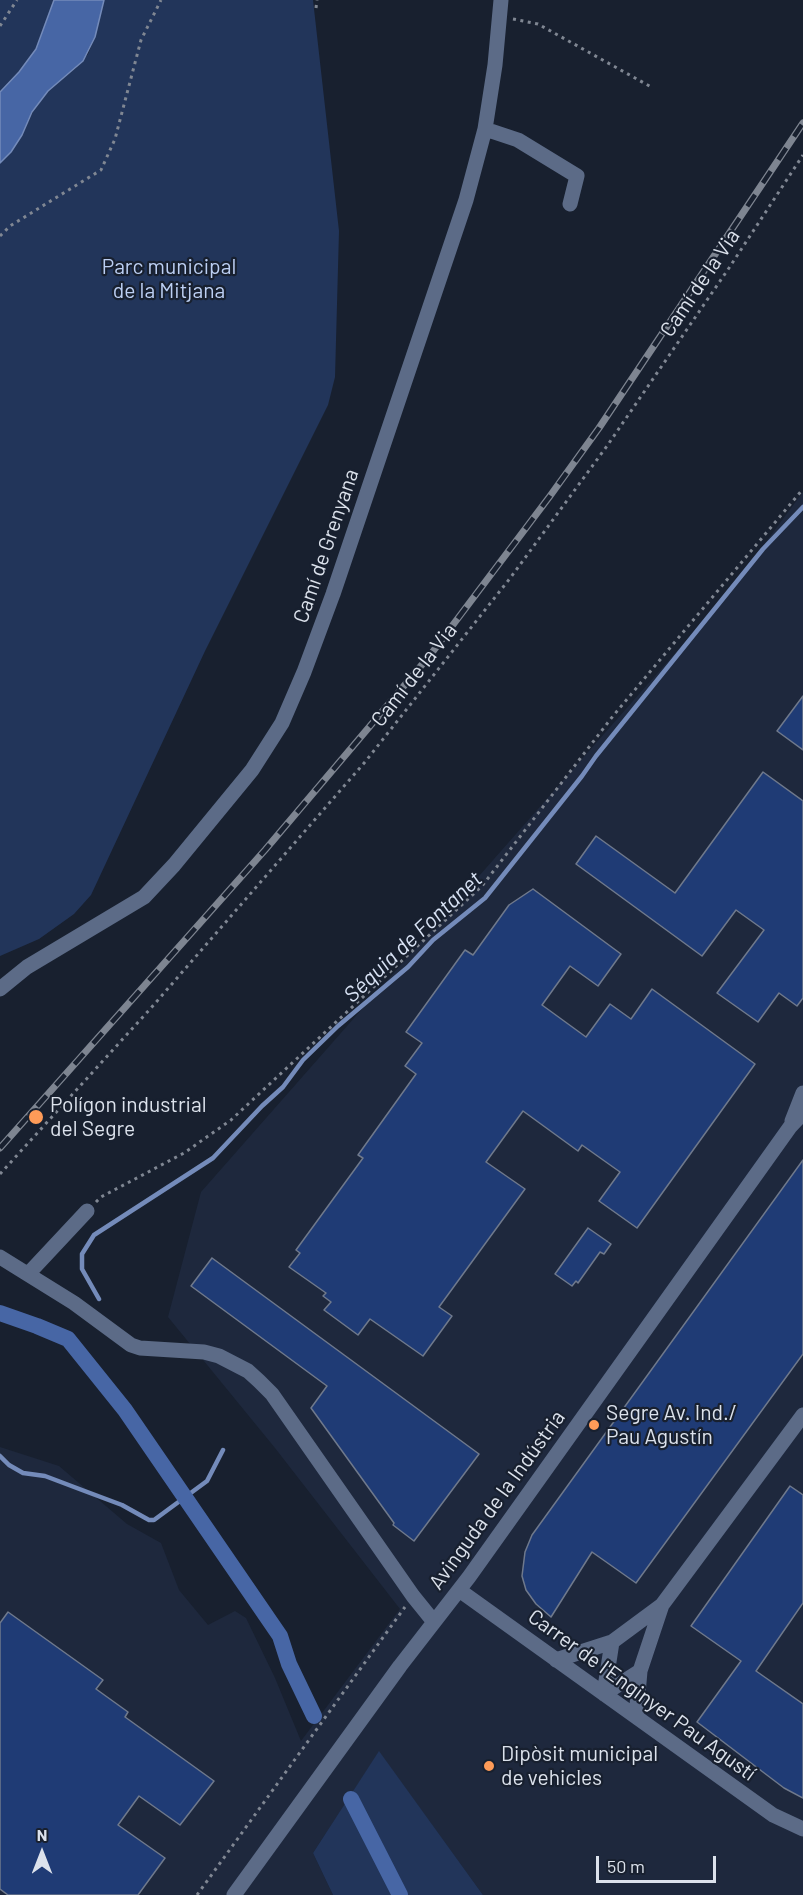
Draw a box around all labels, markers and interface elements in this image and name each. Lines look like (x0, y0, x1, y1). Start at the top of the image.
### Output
street label: Camí de la Via (655, 224, 745, 342)
park label: Parc municipal de la Mitjana (102, 254, 236, 304)
street label: Camí de Grenyana (288, 466, 364, 626)
street label: Camí de la Via (366, 618, 462, 732)
water label: Séquia de Fontanet (338, 866, 488, 1008)
place label: Polígon industrial del Segre (50, 1092, 207, 1142)
marker: Polígon industrial del Segre (27, 1108, 45, 1126)
place label: Segre Av. Ind./ Pau Agustín (606, 1400, 737, 1450)
street label: Avinguda de la Indústria (424, 1406, 570, 1594)
marker: Segre Av. Ind./ Pau Agustín (587, 1418, 601, 1432)
street label: Carrer de l'Enginyer Pau Agustí (523, 1604, 761, 1786)
place label: Dipòsit municipal de vehicles (501, 1741, 658, 1791)
marker: Dipòsit municipal de vehicles (482, 1759, 496, 1773)
north arrow (12, 1823, 72, 1883)
text: N (37, 1825, 47, 1844)
scale bar (599, 1844, 719, 1882)
text: 50 m (607, 1855, 645, 1877)

